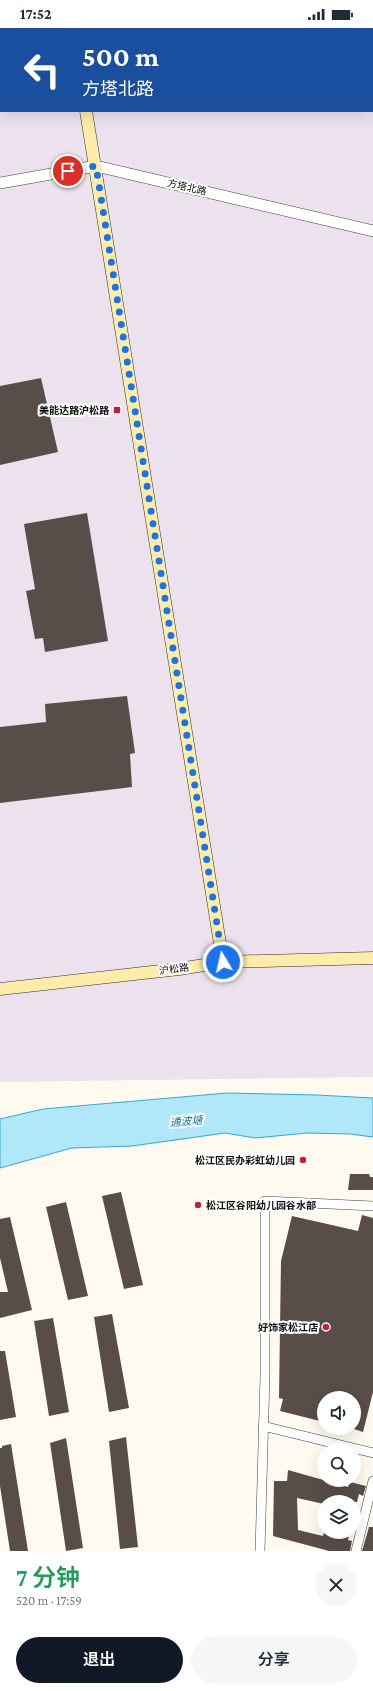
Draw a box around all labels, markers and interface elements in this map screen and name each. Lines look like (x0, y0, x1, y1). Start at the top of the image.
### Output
text: 17:52 (20, 6, 52, 22)
text: 500 m (82, 41, 159, 72)
icon: left (16, 44, 68, 96)
text: 方塔北路 (82, 79, 154, 99)
pin (51, 154, 85, 188)
icon: arrive (57, 160, 79, 182)
street label: 方塔北路 (166, 177, 208, 197)
place label: 美能达路沪松路 (39, 404, 110, 416)
marker: 美能达路沪松路 (112, 405, 122, 415)
position arrow (202, 941, 244, 983)
street label: 沪松路 (158, 962, 190, 976)
water label: 通波塘 (169, 1113, 205, 1128)
place label: 松江区民办彩虹幼儿园 (195, 1154, 295, 1166)
marker: 松江区民办彩虹幼儿园 (298, 1155, 308, 1165)
place label: 松江区谷阳幼儿园谷水部 (206, 1199, 316, 1211)
marker: 松江区谷阳幼儿园谷水部 (193, 1200, 203, 1210)
place label: 好饰家松江店 (258, 1322, 318, 1333)
marker: 好饰家松江店 (321, 1322, 331, 1332)
map controls (317, 1391, 361, 1539)
button: sound (317, 1391, 361, 1435)
button: search (317, 1443, 361, 1487)
button: layers (317, 1495, 361, 1539)
text: 7 分钟 (16, 1564, 80, 1591)
button: close (315, 1564, 357, 1606)
text: 520 m · 17:59 (16, 1593, 82, 1608)
button: 退出 (16, 1637, 183, 1683)
button: 分享 (191, 1637, 357, 1683)

